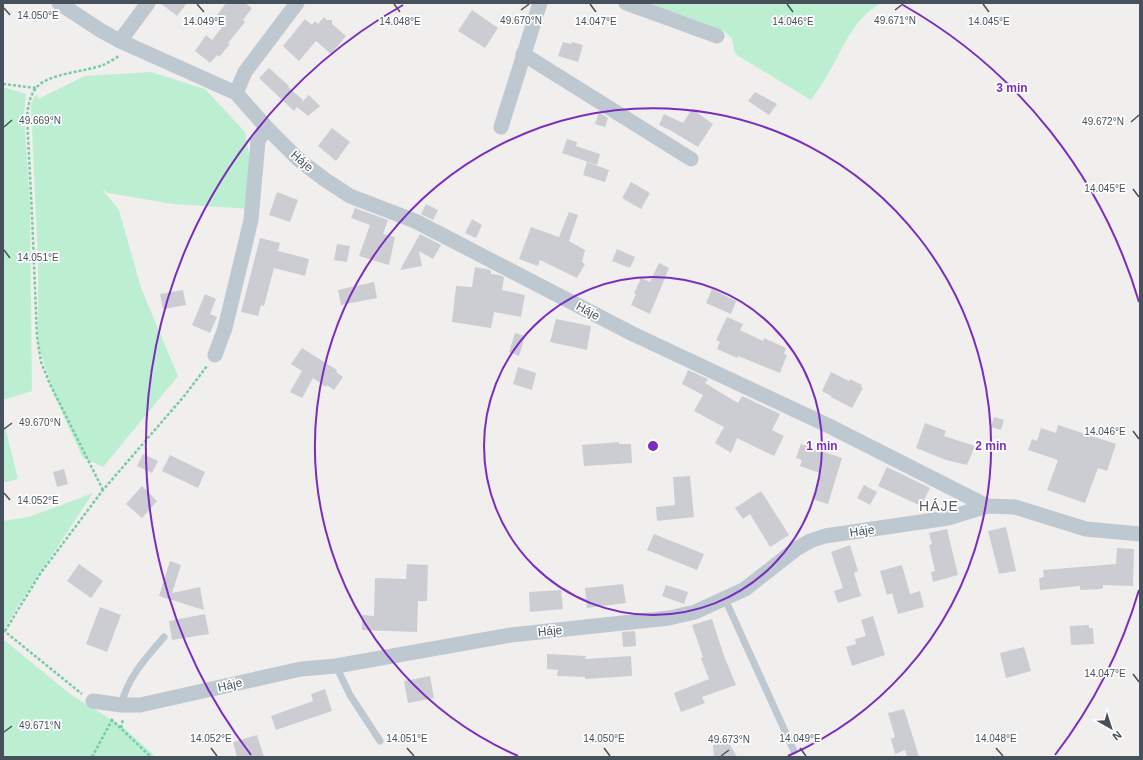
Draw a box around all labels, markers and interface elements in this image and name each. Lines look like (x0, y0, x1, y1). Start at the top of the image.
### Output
text: 14.050°E (17, 10, 59, 21)
text: 49.670°N (500, 15, 542, 26)
text: 49.671°N (874, 15, 916, 26)
text: 14.049°E (183, 16, 225, 27)
text: 14.048°E (379, 16, 421, 27)
text: 14.047°E (575, 16, 617, 27)
text: 14.046°E (772, 16, 814, 27)
text: 14.045°E (968, 16, 1010, 27)
text: 3 min (996, 81, 1028, 95)
text: 49.669°N (19, 115, 61, 126)
text: 49.672°N (1082, 116, 1124, 127)
street label: Háje (288, 148, 316, 175)
text: 14.045°E (1084, 183, 1126, 194)
text: 14.051°E (17, 252, 59, 263)
street label: Háje (574, 299, 602, 323)
text: 49.670°N (19, 417, 61, 428)
text: 14.046°E (1084, 426, 1126, 437)
centre of rings (646, 439, 660, 453)
text: 1 min (806, 439, 838, 453)
text: 2 min (975, 439, 1007, 453)
text: 14.052°E (17, 495, 59, 506)
district label: HÁJE (919, 498, 959, 514)
street label: Háje (849, 522, 876, 540)
street label: Háje (537, 623, 563, 639)
text: 14.047°E (1084, 668, 1126, 679)
street label: Háje (216, 675, 244, 695)
north arrow (1091, 708, 1131, 748)
text: 49.671°N (19, 720, 61, 731)
text: N (1110, 729, 1124, 743)
text: 14.052°E (190, 733, 232, 744)
text: 14.051°E (386, 733, 428, 744)
text: 14.050°E (583, 733, 625, 744)
text: 14.049°E (779, 733, 821, 744)
text: 14.048°E (975, 733, 1017, 744)
text: 49.673°N (708, 734, 750, 745)

